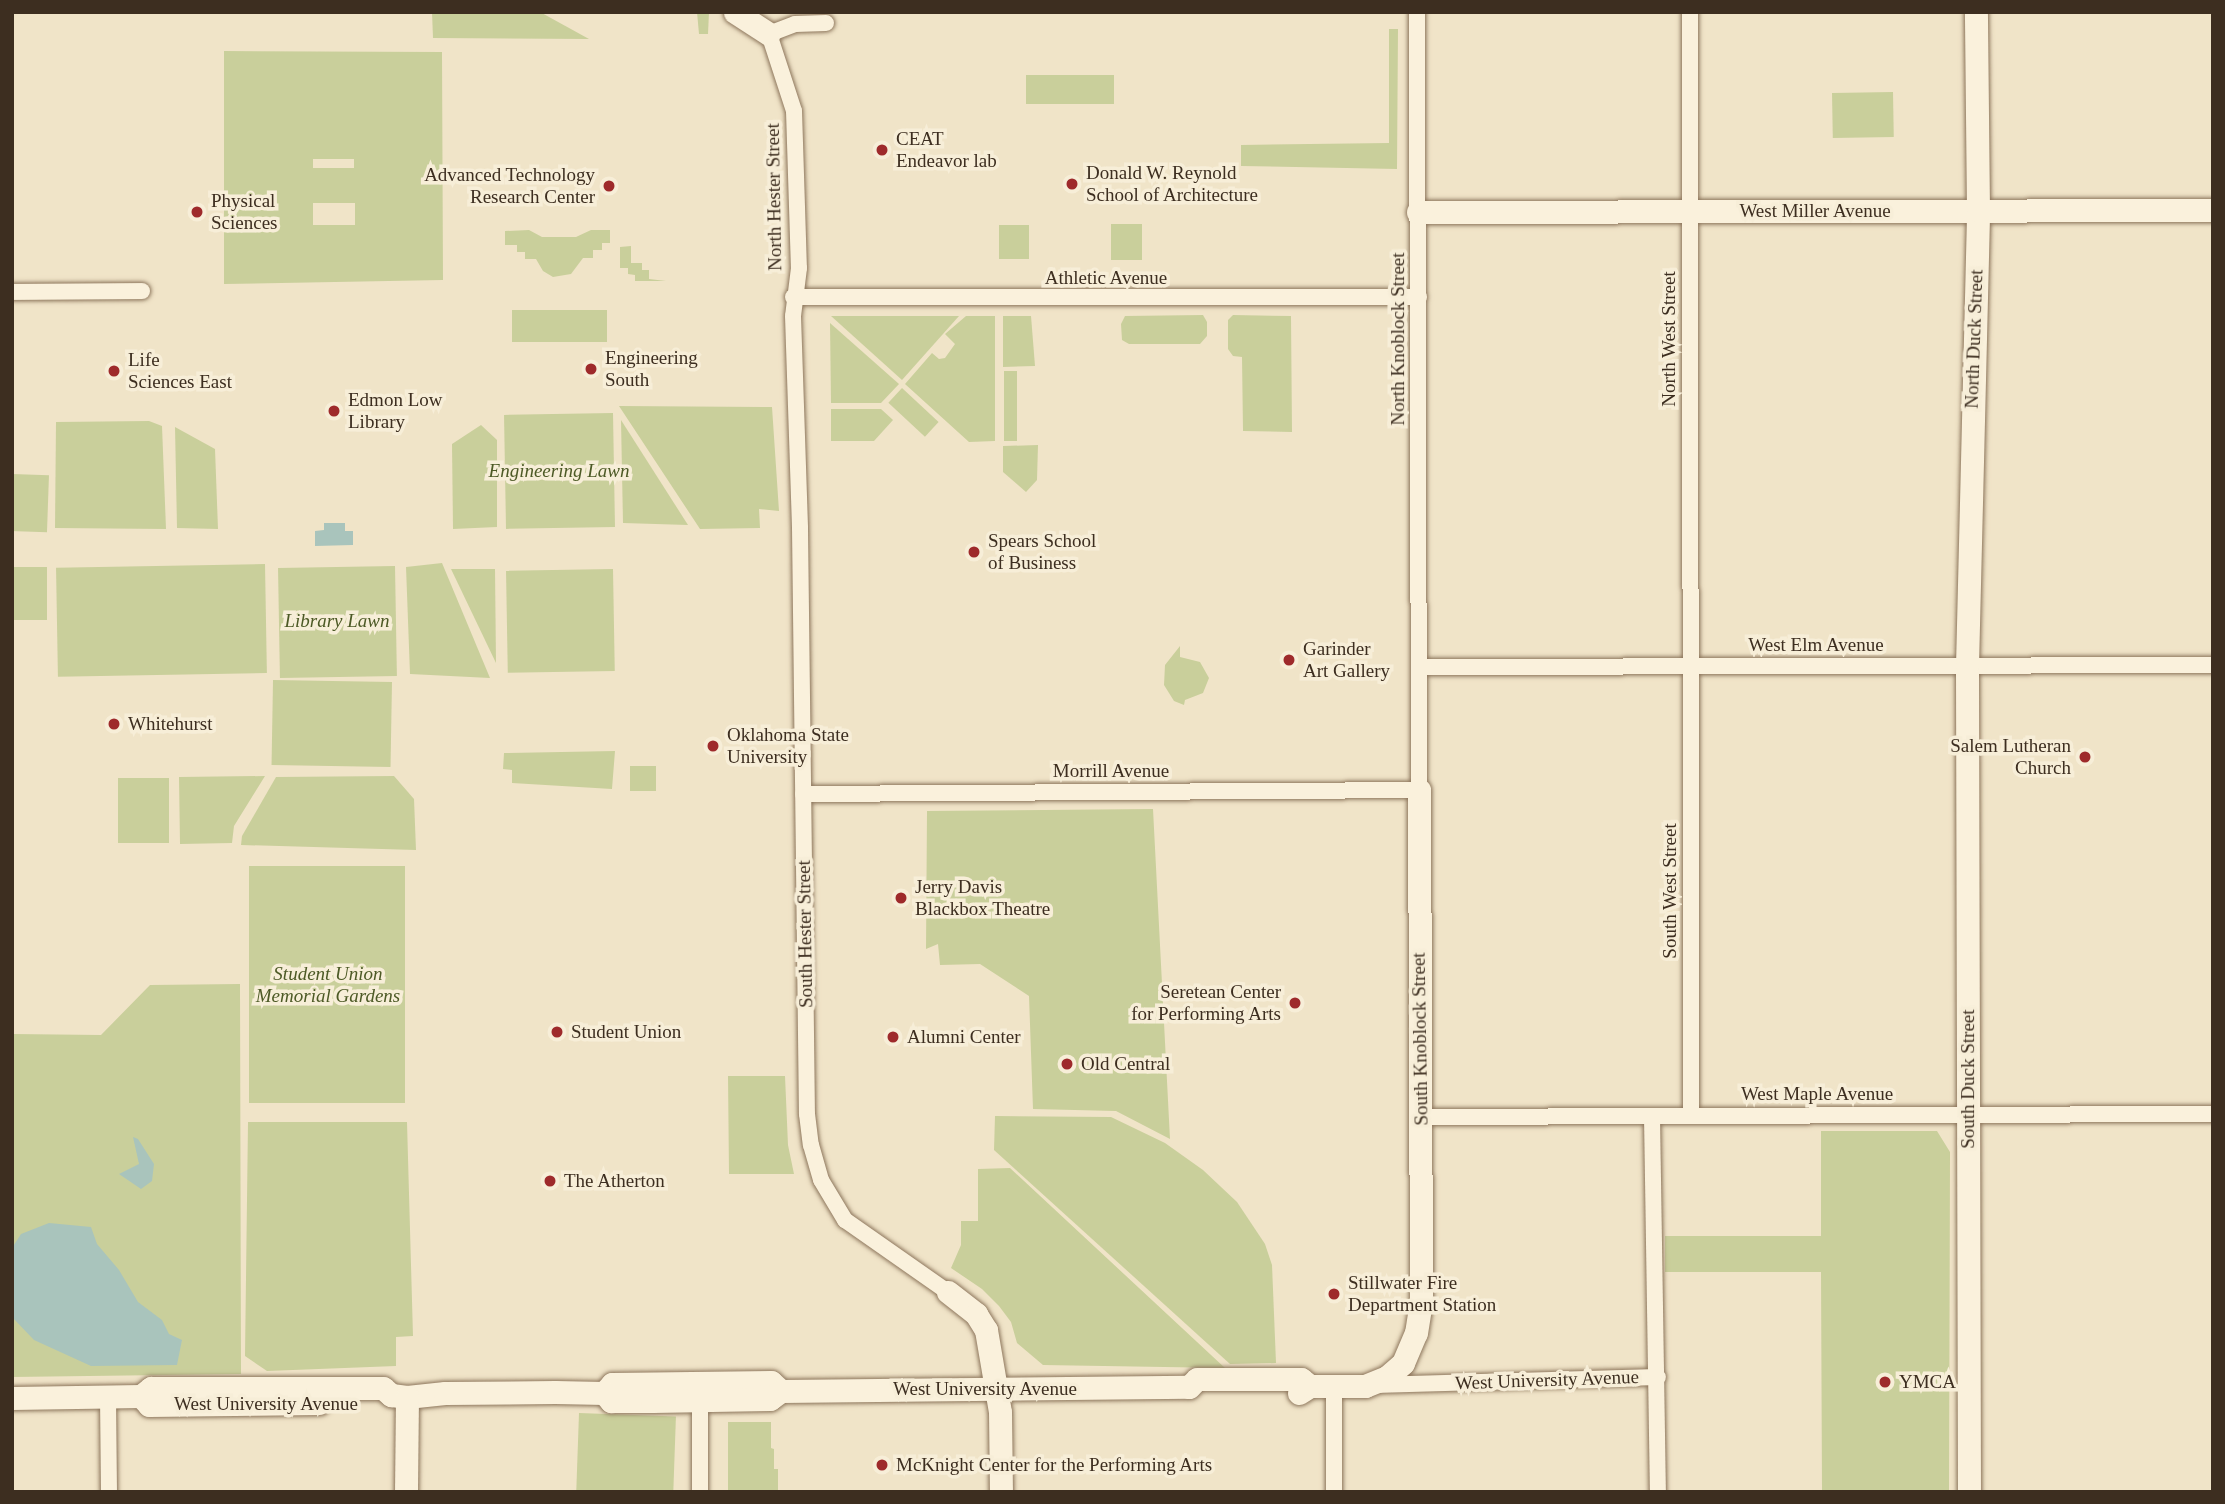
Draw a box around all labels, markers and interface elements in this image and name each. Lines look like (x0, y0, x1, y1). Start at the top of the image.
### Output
street label: North Hester Street (761, 123, 787, 271)
place label: CEAT Endeavor lab (896, 128, 997, 172)
marker: CEAT Endeavor lab (874, 142, 890, 158)
place label: Donald W. Reynold School of Architecture (1086, 162, 1259, 206)
place label: Advanced Technology Research Center (424, 164, 595, 208)
marker: Donald W. Reynold School of Architecture (1064, 176, 1080, 192)
marker: Advanced Technology Research Center (601, 178, 617, 194)
place label: Physical Sciences (211, 190, 277, 234)
street label: West Miller Avenue (1739, 200, 1891, 222)
marker: Physical Sciences (189, 204, 205, 220)
street label: North Knoblock Street (1387, 252, 1409, 426)
street label: Athletic Avenue (1044, 267, 1168, 289)
street label: North Duck Street (1960, 269, 1988, 409)
street label: North West Street (1658, 271, 1680, 407)
place label: Engineering South (605, 347, 698, 391)
place label: Life Sciences East (128, 349, 232, 393)
marker: Engineering South (583, 361, 599, 377)
marker: Life Sciences East (106, 363, 122, 379)
place label: Edmon Low Library (348, 389, 442, 433)
marker: Edmon Low Library (326, 403, 342, 419)
park label: Engineering Lawn (489, 460, 629, 482)
place label: Spears School of Business (988, 530, 1096, 574)
marker: Spears School of Business (966, 544, 982, 560)
park label: Library Lawn (284, 610, 390, 632)
street label: West Elm Avenue (1748, 634, 1884, 656)
place label: Garinder Art Gallery (1303, 638, 1390, 682)
marker: Garinder Art Gallery (1281, 652, 1297, 668)
place label: Whitehurst (128, 713, 212, 735)
marker: Whitehurst (106, 716, 122, 732)
place label: Oklahoma State University (727, 724, 849, 768)
place label: Salem Lutheran Church (1950, 735, 2071, 779)
marker: Oklahoma State University (705, 738, 721, 754)
marker: Salem Lutheran Church (2077, 749, 2093, 765)
street label: Morrill Avenue (1052, 760, 1170, 782)
street label: South West Street (1659, 823, 1681, 959)
street label: South Hester Street (792, 860, 818, 1008)
place label: Jerry Davis Blackbox Theatre (915, 876, 1051, 920)
marker: Jerry Davis Blackbox Theatre (893, 890, 909, 906)
street label: South Knoblock Street (1407, 952, 1433, 1126)
park label: Student Union Memorial Gardens (256, 963, 400, 1007)
place label: Seretean Center for Performing Arts (1130, 981, 1281, 1025)
marker: Seretean Center for Performing Arts (1287, 995, 1303, 1011)
street label: South Duck Street (1957, 1009, 1979, 1149)
place label: Student Union (571, 1021, 681, 1043)
marker: Student Union (549, 1024, 565, 1040)
place label: Alumni Center (907, 1026, 1020, 1048)
marker: Alumni Center (885, 1029, 901, 1045)
place label: Old Central (1081, 1053, 1170, 1075)
marker: Old Central (1059, 1056, 1075, 1072)
street label: West Maple Avenue (1740, 1083, 1894, 1105)
place label: The Atherton (564, 1170, 666, 1192)
marker: The Atherton (542, 1173, 558, 1189)
place label: Stillwater Fire Department Station (1348, 1272, 1496, 1316)
marker: Stillwater Fire Department Station (1326, 1286, 1342, 1302)
street label: West University Avenue (1454, 1365, 1640, 1395)
place label: YMCA (1899, 1371, 1956, 1393)
marker: YMCA (1877, 1374, 1893, 1390)
street label: West University Avenue (893, 1378, 1077, 1400)
street label: West University Avenue (174, 1393, 358, 1415)
place label: McKnight Center for the Performing Arts (896, 1454, 1213, 1476)
marker: McKnight Center for the Performing Arts (874, 1457, 890, 1473)

